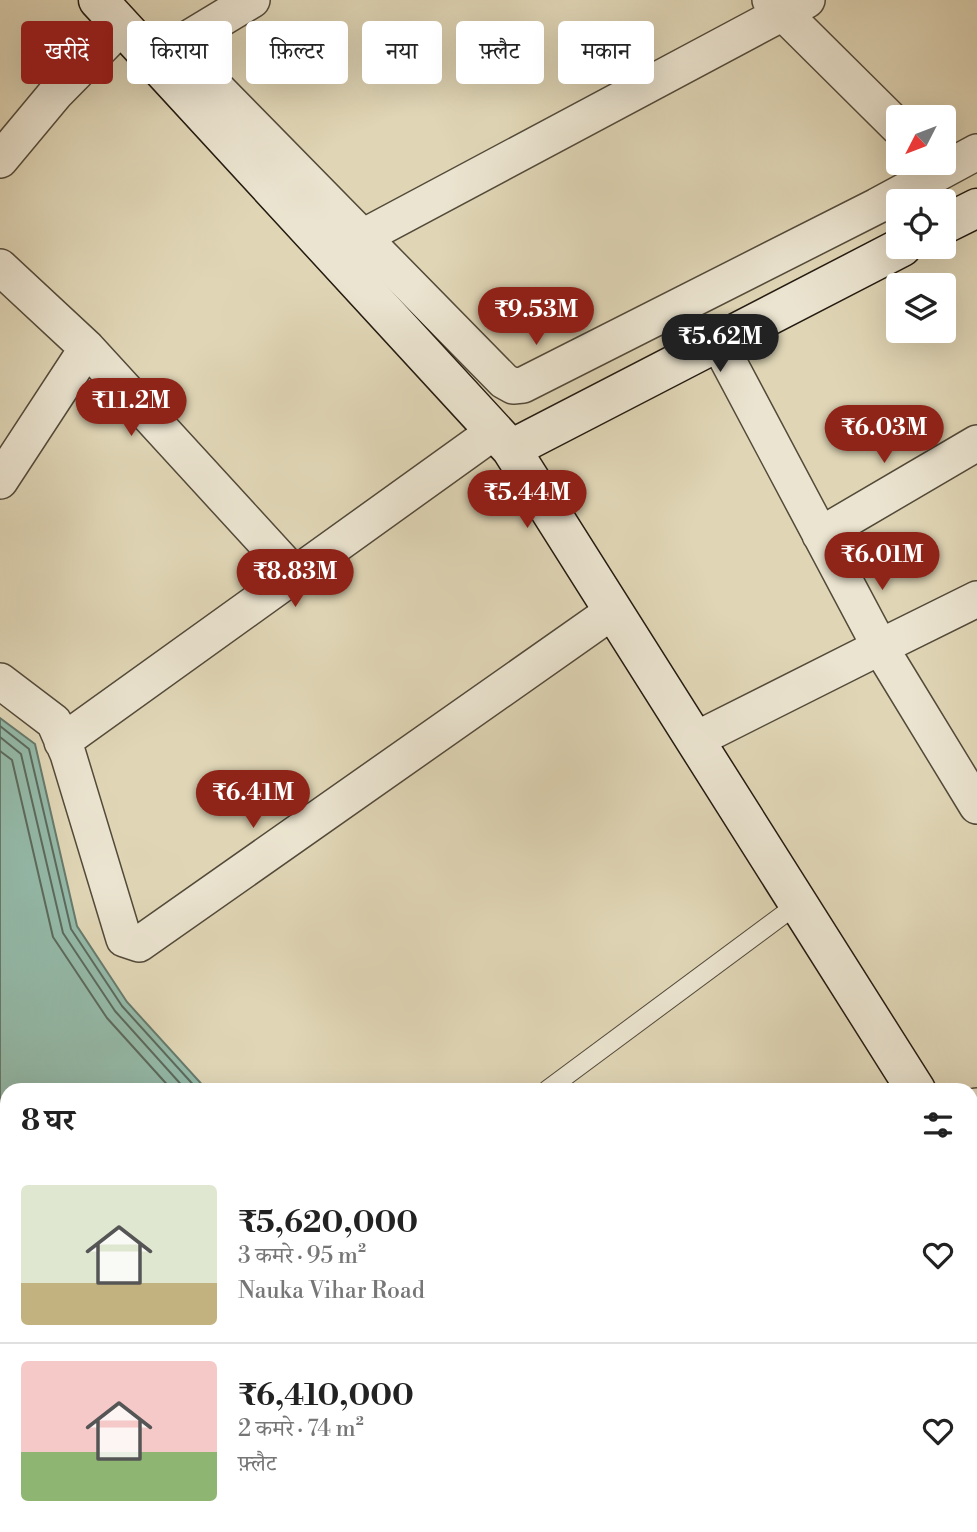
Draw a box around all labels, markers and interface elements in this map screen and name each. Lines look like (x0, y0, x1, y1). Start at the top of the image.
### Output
chip: खरीदें (21, 21, 113, 84)
chip: किराया (127, 21, 232, 84)
chip: फ़िल्टर (246, 21, 348, 84)
chip: नया (362, 21, 442, 84)
chip: फ़्लैट (456, 21, 544, 84)
chip: मकान (558, 21, 654, 84)
north arrow (886, 105, 956, 175)
map controls (886, 105, 956, 343)
button: locate (886, 189, 956, 259)
button: layers (886, 273, 956, 343)
pin: ₹9.53M (479, 288, 593, 347)
text: ₹9.53M (494, 296, 578, 324)
pin: ₹5.62M (663, 314, 777, 374)
text: ₹5.62M (678, 323, 762, 351)
pin: ₹11.2M (74, 378, 188, 438)
text: ₹11.2M (92, 387, 170, 415)
pin: ₹6.03M (827, 406, 941, 465)
text: ₹6.03M (841, 414, 927, 442)
pin: ₹5.44M (470, 470, 584, 530)
text: ₹5.44M (484, 479, 570, 507)
pin: ₹6.01M (825, 532, 939, 592)
text: ₹6.01M (840, 541, 924, 569)
pin: ₹8.83M (238, 550, 352, 609)
text: ₹8.83M (253, 558, 337, 586)
pin: ₹6.41M (196, 770, 310, 830)
text: ₹6.41M (212, 779, 294, 807)
text: 8 घर (21, 1102, 75, 1140)
icon: filters (919, 1106, 957, 1144)
text: ₹5,620,000 (238, 1204, 418, 1242)
icon: home (77, 1213, 161, 1297)
icon: heart (919, 1236, 957, 1274)
text: 3 कमरे · 95 m² (238, 1242, 366, 1270)
text: Nauka Vihar Road (238, 1277, 425, 1305)
text: ₹6,410,000 (238, 1377, 414, 1415)
icon: home (77, 1389, 161, 1473)
icon: heart (919, 1412, 957, 1450)
text: 2 कमरे · 74 m² (238, 1415, 364, 1443)
text: फ़्लैट (238, 1450, 276, 1478)

